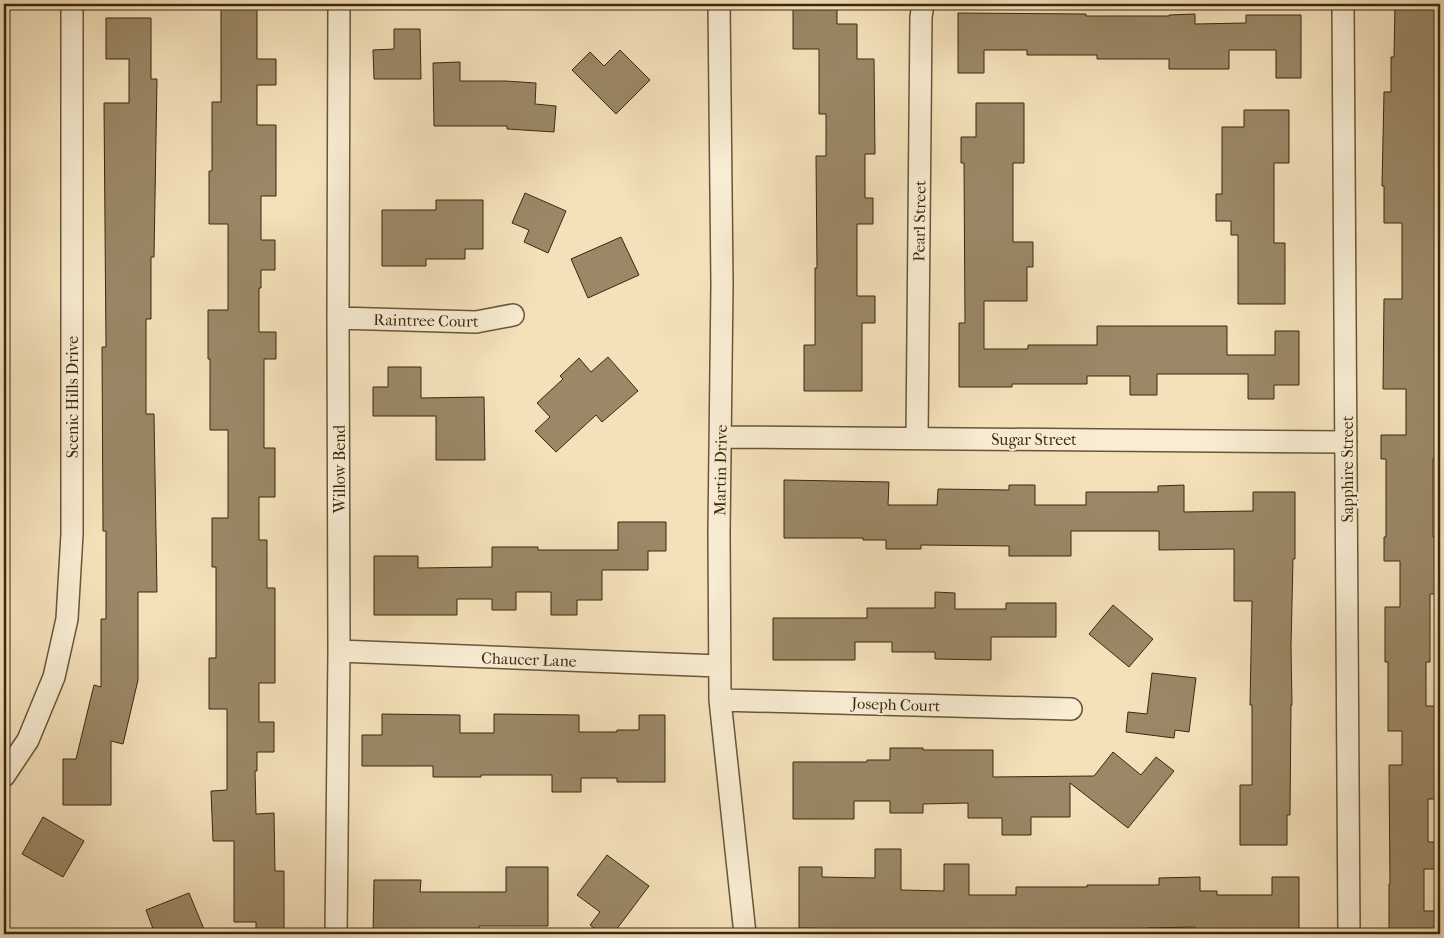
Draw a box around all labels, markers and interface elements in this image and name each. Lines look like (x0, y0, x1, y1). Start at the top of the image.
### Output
street label: Pearl Street (909, 180, 930, 262)
street label: Raintree Court (373, 310, 479, 331)
street label: Scenic Hills Drive (63, 336, 82, 458)
street label: Sapphire Street (1338, 415, 1357, 522)
street label: Willow Bend (330, 424, 349, 514)
street label: Martin Drive (710, 424, 731, 516)
street label: Sugar Street (991, 430, 1077, 449)
street label: Chaucer Lane (481, 648, 577, 671)
street label: Joseph Court (849, 693, 941, 716)

